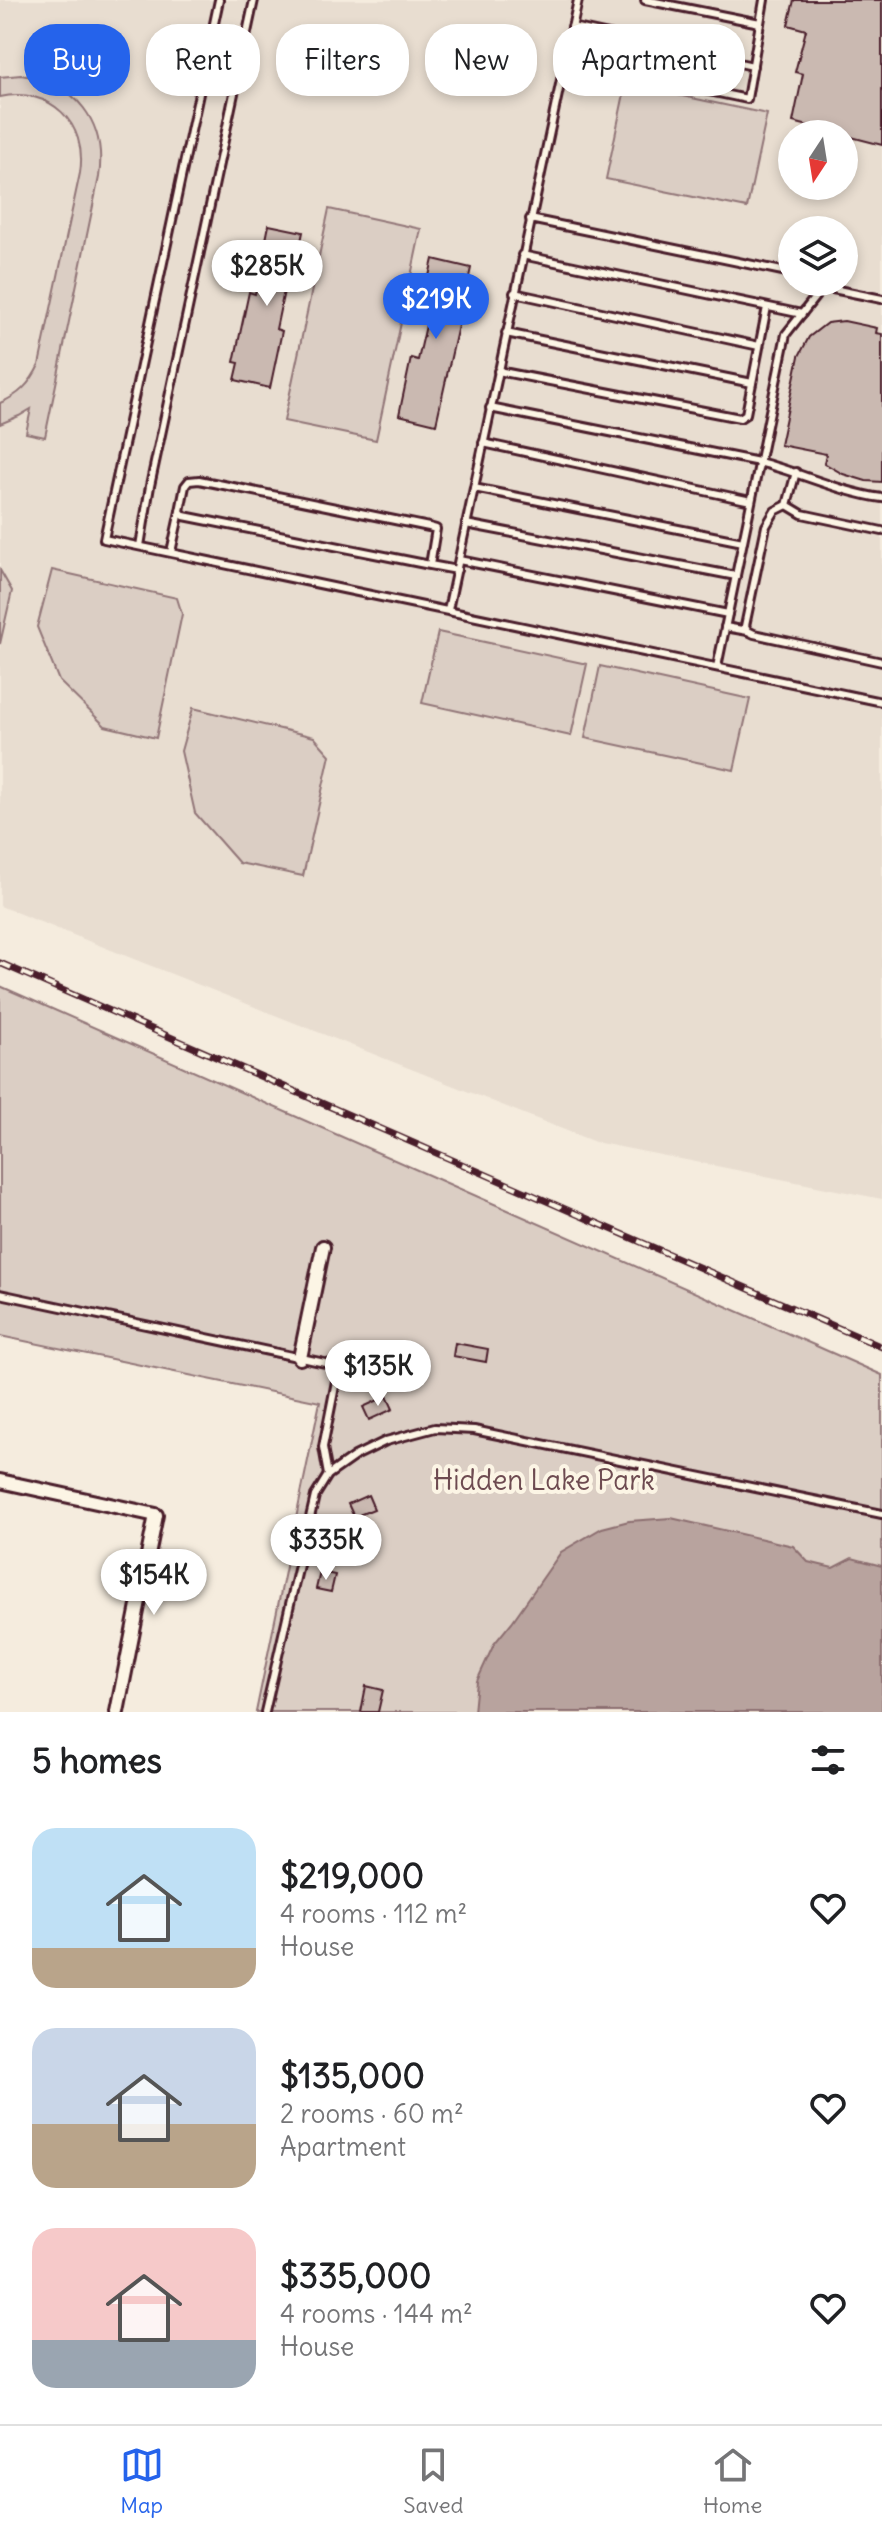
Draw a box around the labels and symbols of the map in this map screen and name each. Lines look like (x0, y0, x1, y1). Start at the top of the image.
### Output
north arrow (778, 120, 858, 200)
pin: $285K (211, 240, 323, 308)
pin: $219K (380, 273, 492, 341)
pin: $135K (322, 1340, 434, 1408)
park label: Hidden Lake Park (433, 1462, 655, 1498)
pin: $335K (270, 1514, 382, 1582)
pin: $154K (98, 1549, 210, 1617)

